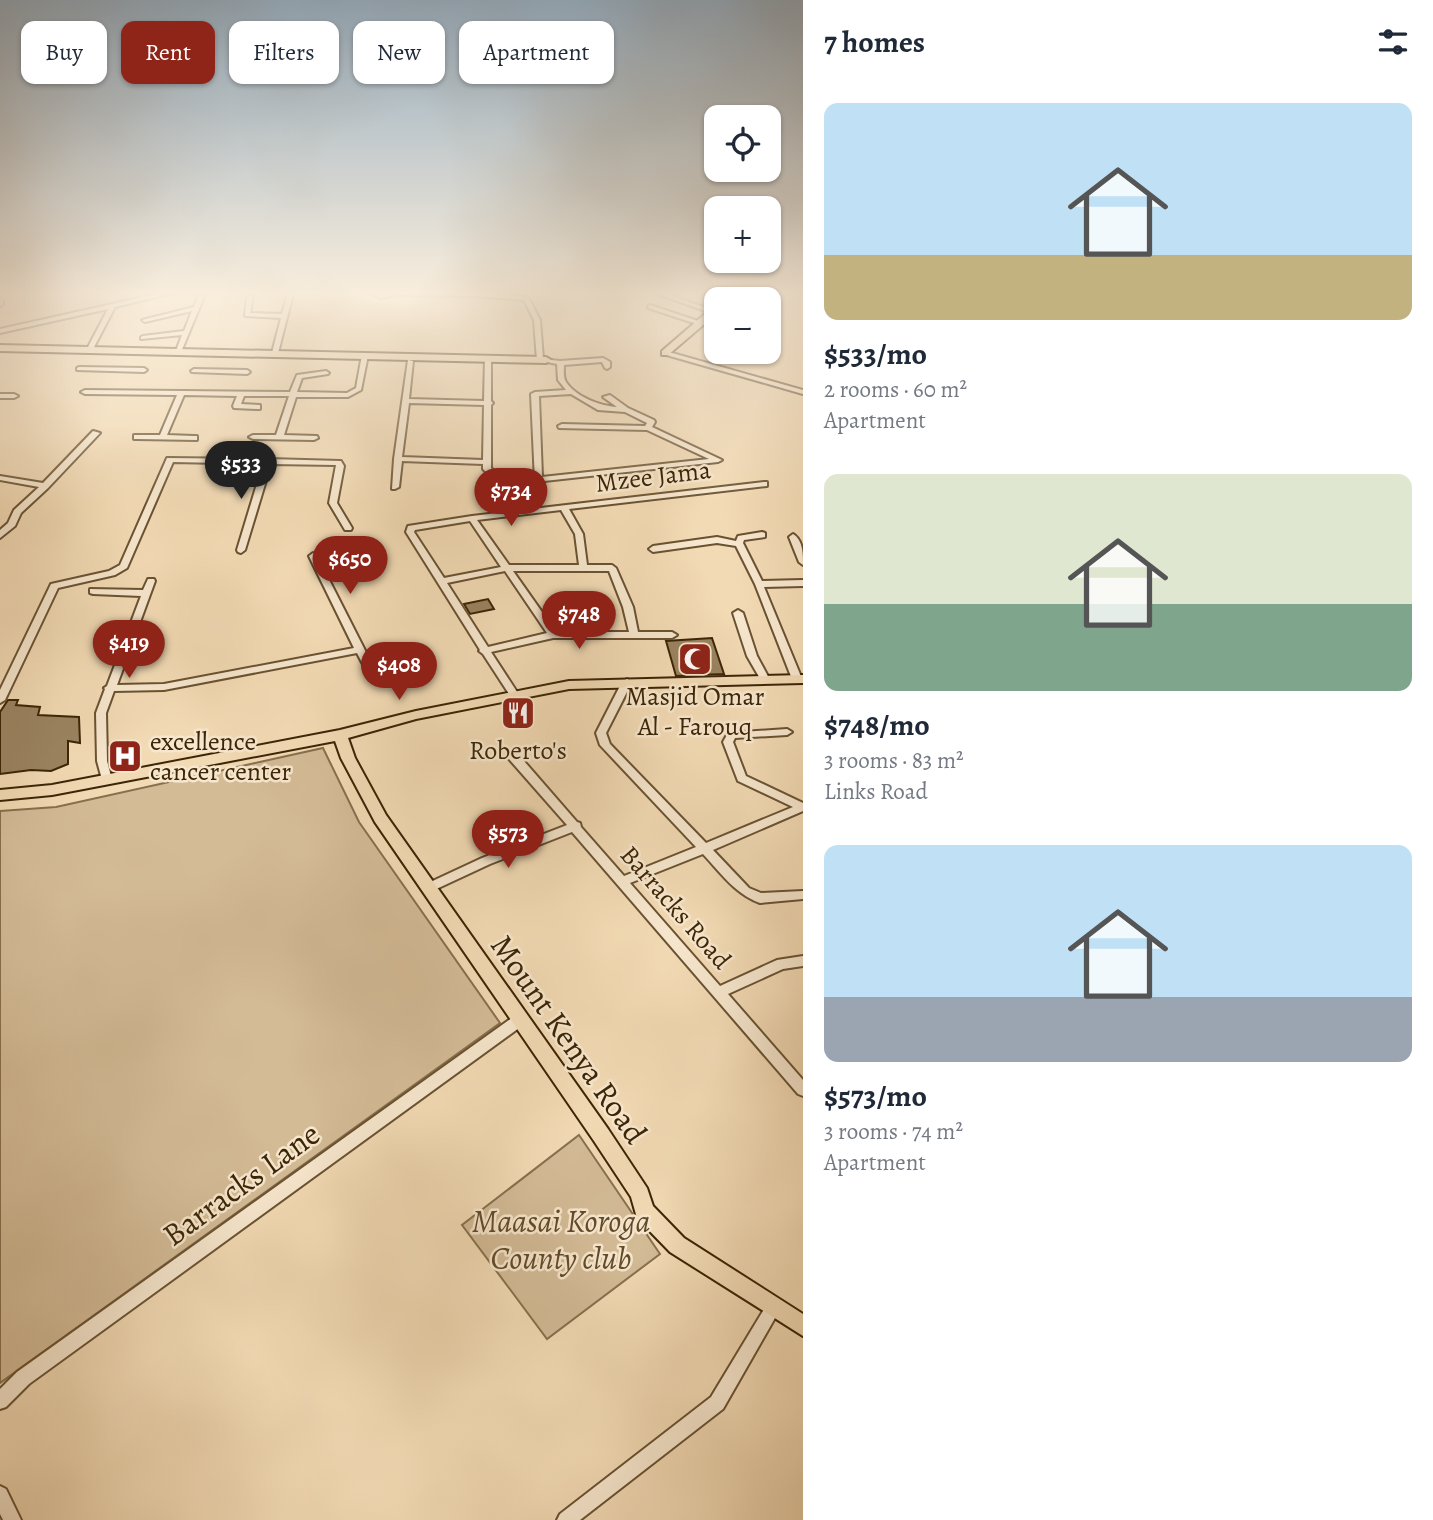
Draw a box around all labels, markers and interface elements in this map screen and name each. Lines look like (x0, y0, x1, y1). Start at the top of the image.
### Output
chip: Buy (21, 21, 107, 84)
chip: Rent (121, 21, 215, 84)
chip: Filters (229, 21, 339, 84)
chip: New (353, 21, 445, 84)
chip: Apartment (459, 21, 614, 84)
text: 7 homes (824, 22, 925, 62)
icon: filters (1374, 23, 1412, 61)
map controls (704, 105, 781, 364)
button: locate (704, 105, 781, 182)
icon: home (1055, 149, 1181, 275)
button: + (704, 196, 781, 273)
button: − (704, 287, 781, 364)
text: $533/mo (824, 334, 927, 374)
text: 2 rooms · 60 m² (824, 374, 967, 405)
text: Apartment (824, 405, 926, 436)
pin: $533 (200, 442, 282, 501)
text: $533 (221, 448, 261, 479)
street label: Mzee Jama (593, 452, 713, 501)
pin: $734 (470, 468, 552, 528)
text: $734 (490, 475, 532, 506)
icon: home (1055, 520, 1181, 646)
pin: $650 (309, 536, 391, 596)
text: $650 (329, 543, 371, 574)
pin: $748 (538, 592, 620, 651)
text: $748 (558, 598, 600, 629)
pin: $419 (88, 620, 170, 680)
text: $419 (109, 627, 149, 658)
mosque icon: Masjid Omar Al - Farouq (676, 640, 714, 678)
pin: $408 (358, 642, 440, 702)
text: $408 (377, 649, 421, 680)
place label: Masjid Omar Al - Farouq (626, 679, 765, 744)
restaurant icon: Roberto's (499, 694, 537, 732)
text: $748/mo (824, 705, 930, 745)
place label: excellence cancer center (150, 724, 291, 789)
place label: Roberto's (469, 733, 567, 768)
hospital icon: excellence cancer center (106, 737, 144, 775)
text: 3 rooms · 83 m² (824, 745, 964, 776)
text: Links Road (824, 776, 928, 807)
pin: $573 (467, 810, 549, 870)
text: $573 (488, 817, 528, 848)
street label: Barracks Road (612, 838, 739, 977)
icon: home (1055, 891, 1181, 1017)
street label: Mount Kenya Road (480, 926, 658, 1153)
text: $573/mo (824, 1076, 927, 1116)
street label: Barracks Lane (153, 1112, 329, 1256)
text: 3 rooms · 74 m² (824, 1116, 963, 1147)
text: Apartment (824, 1147, 926, 1178)
park label: Maasai Koroga County club (472, 1199, 650, 1280)

